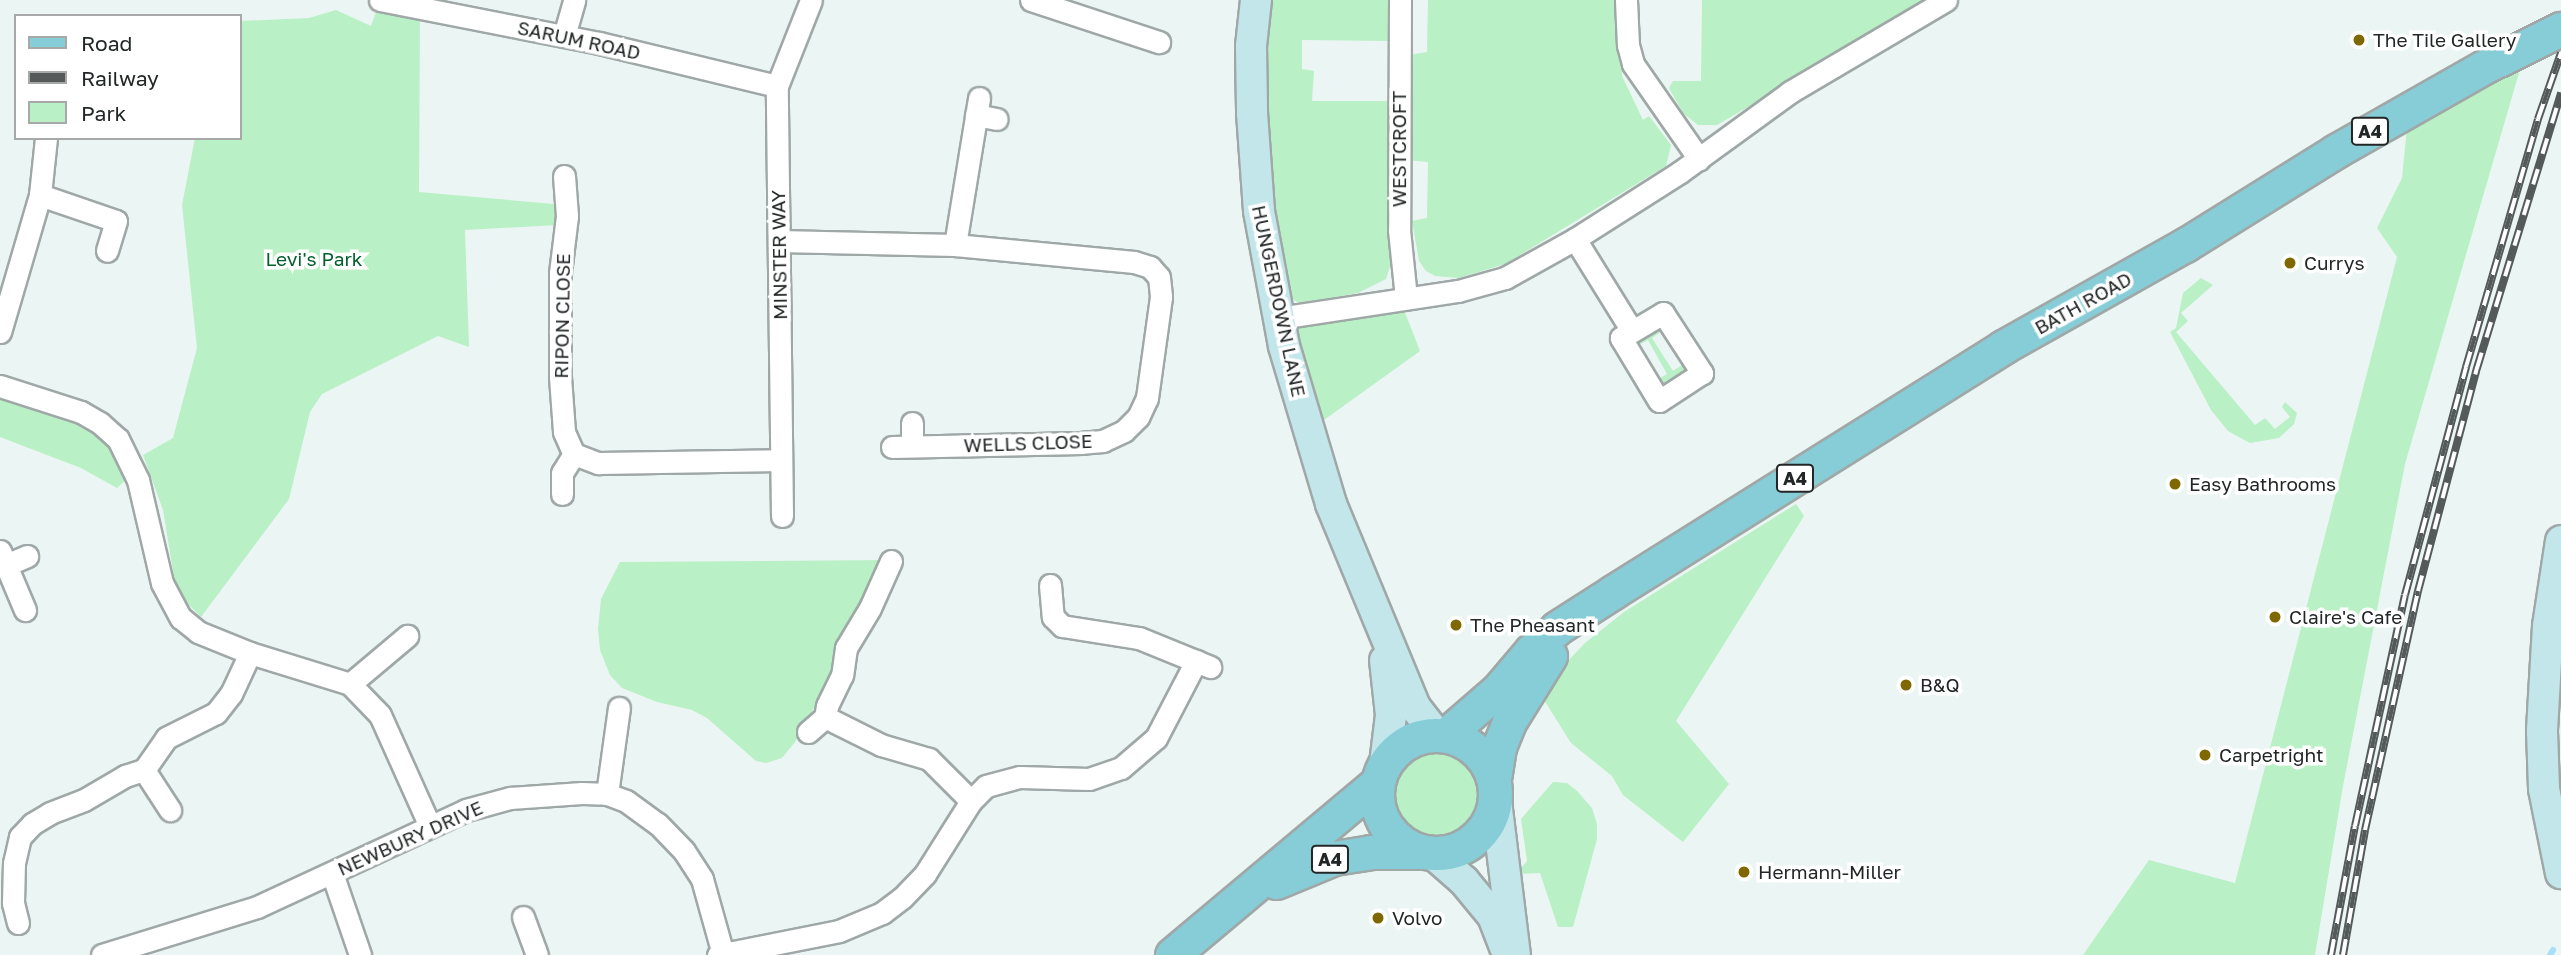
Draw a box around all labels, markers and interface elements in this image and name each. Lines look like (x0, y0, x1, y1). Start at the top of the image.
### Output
legend (14, 14, 242, 140)
street label: SARUM ROAD (515, 16, 643, 64)
place label: The Tile Gallery (2373, 29, 2517, 51)
text: Road (81, 30, 132, 56)
marker: The Tile Gallery (2351, 32, 2367, 48)
text: Railway (81, 65, 159, 91)
street label: WESTCROFT (1388, 91, 1410, 207)
text: Park (81, 100, 126, 126)
road number: A4 (2351, 116, 2389, 146)
street label: MINSTER WAY (766, 190, 792, 320)
street label: HUNGERDOWN LANE (1248, 203, 1310, 399)
park label: Levi's Park (265, 248, 363, 270)
place label: Currys (2304, 252, 2365, 274)
street label: RIPON CLOSE (550, 253, 574, 379)
marker: Currys (2282, 255, 2298, 271)
street label: BATH ROAD (2031, 267, 2135, 339)
street label: WELLS CLOSE (963, 429, 1093, 457)
road number: A4 (1776, 464, 1814, 492)
place label: Easy Bathrooms (2189, 473, 2336, 495)
marker: Easy Bathrooms (2167, 476, 2183, 492)
place label: Claire's Cafe (2289, 606, 2402, 628)
marker: Claire's Cafe (2267, 609, 2283, 625)
place label: The Pheasant (1470, 614, 1595, 636)
marker: The Pheasant (1448, 617, 1464, 633)
place label: B&Q (1920, 674, 1960, 696)
marker: B&Q (1898, 677, 1914, 693)
place label: Carpetright (2219, 744, 2324, 766)
marker: Carpetright (2197, 747, 2213, 763)
street label: NEWBURY DRIVE (334, 796, 486, 880)
road number: A4 (1311, 844, 1349, 874)
place label: Hermann-Miller (1758, 861, 1901, 883)
marker: Hermann-Miller (1736, 864, 1752, 880)
place label: Volvo (1392, 907, 1442, 929)
marker: Volvo (1370, 910, 1386, 926)

